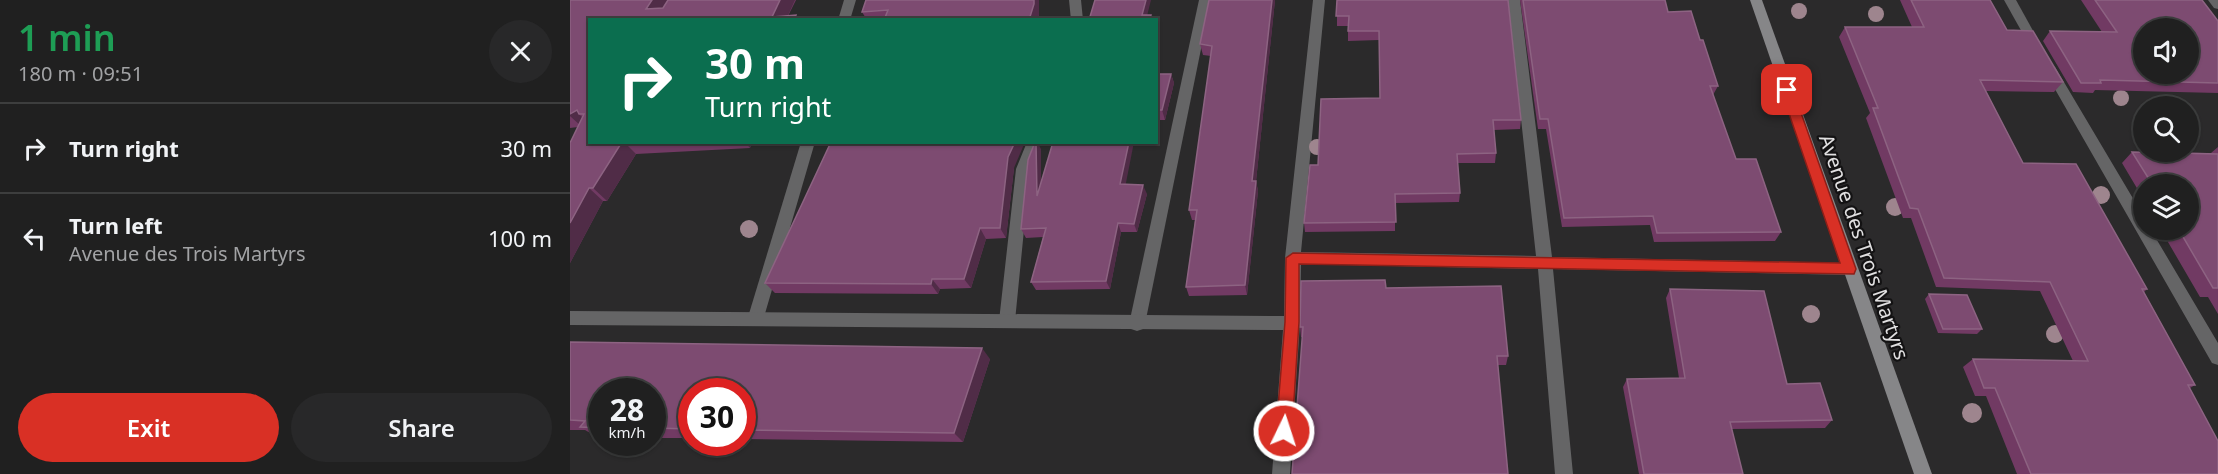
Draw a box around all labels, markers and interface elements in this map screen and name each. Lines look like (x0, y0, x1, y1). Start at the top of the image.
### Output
text: 1 min (18, 13, 116, 62)
map controls (2133, 18, 2199, 240)
button: sound (2133, 18, 2199, 84)
button: close (489, 20, 552, 83)
text: 30 m (705, 34, 805, 91)
icon: right (606, 42, 684, 120)
text: 180 m · 09:51 (18, 60, 143, 87)
pin (1761, 64, 1812, 115)
icon: arrive (1770, 73, 1803, 106)
text: Turn right (705, 88, 831, 125)
button: search (2133, 96, 2199, 162)
street label: Avenue des Trois Martyrs (1813, 131, 1916, 363)
icon: right (18, 132, 51, 165)
text: Turn right (69, 133, 179, 163)
text: 30 m (501, 133, 552, 163)
button: layers (2133, 174, 2199, 240)
text: Turn left (69, 210, 163, 240)
icon: left (18, 222, 51, 255)
text: 100 m (488, 223, 552, 253)
text: Avenue des Trois Martyrs (69, 240, 306, 267)
speed limit sign: 30 (678, 378, 756, 456)
text: 28 (610, 389, 644, 430)
button: Exit (18, 393, 279, 462)
button: Share (291, 393, 552, 462)
position arrow (1252, 399, 1316, 463)
text: km/h (609, 422, 645, 442)

